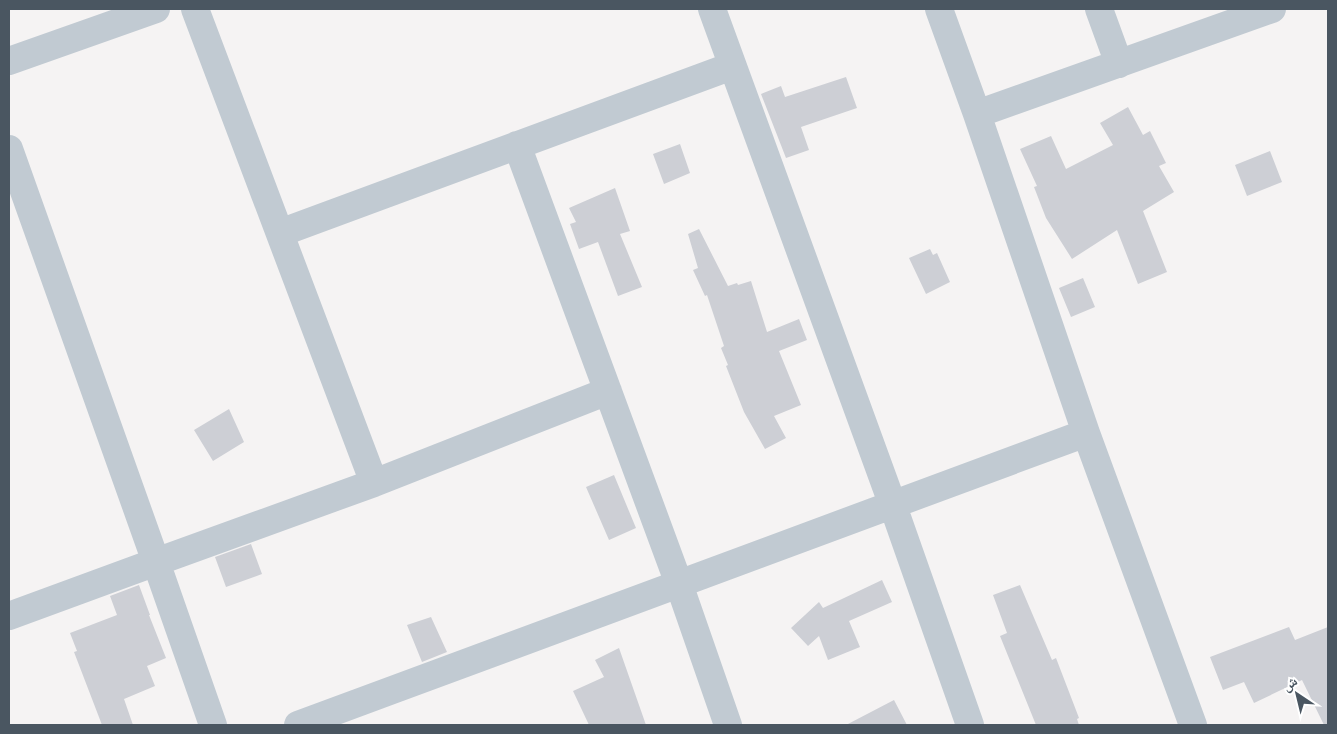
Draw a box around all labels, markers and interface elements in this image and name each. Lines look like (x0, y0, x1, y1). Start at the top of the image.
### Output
north arrow (1272, 669, 1322, 719)
text: ش (1278, 672, 1301, 695)

